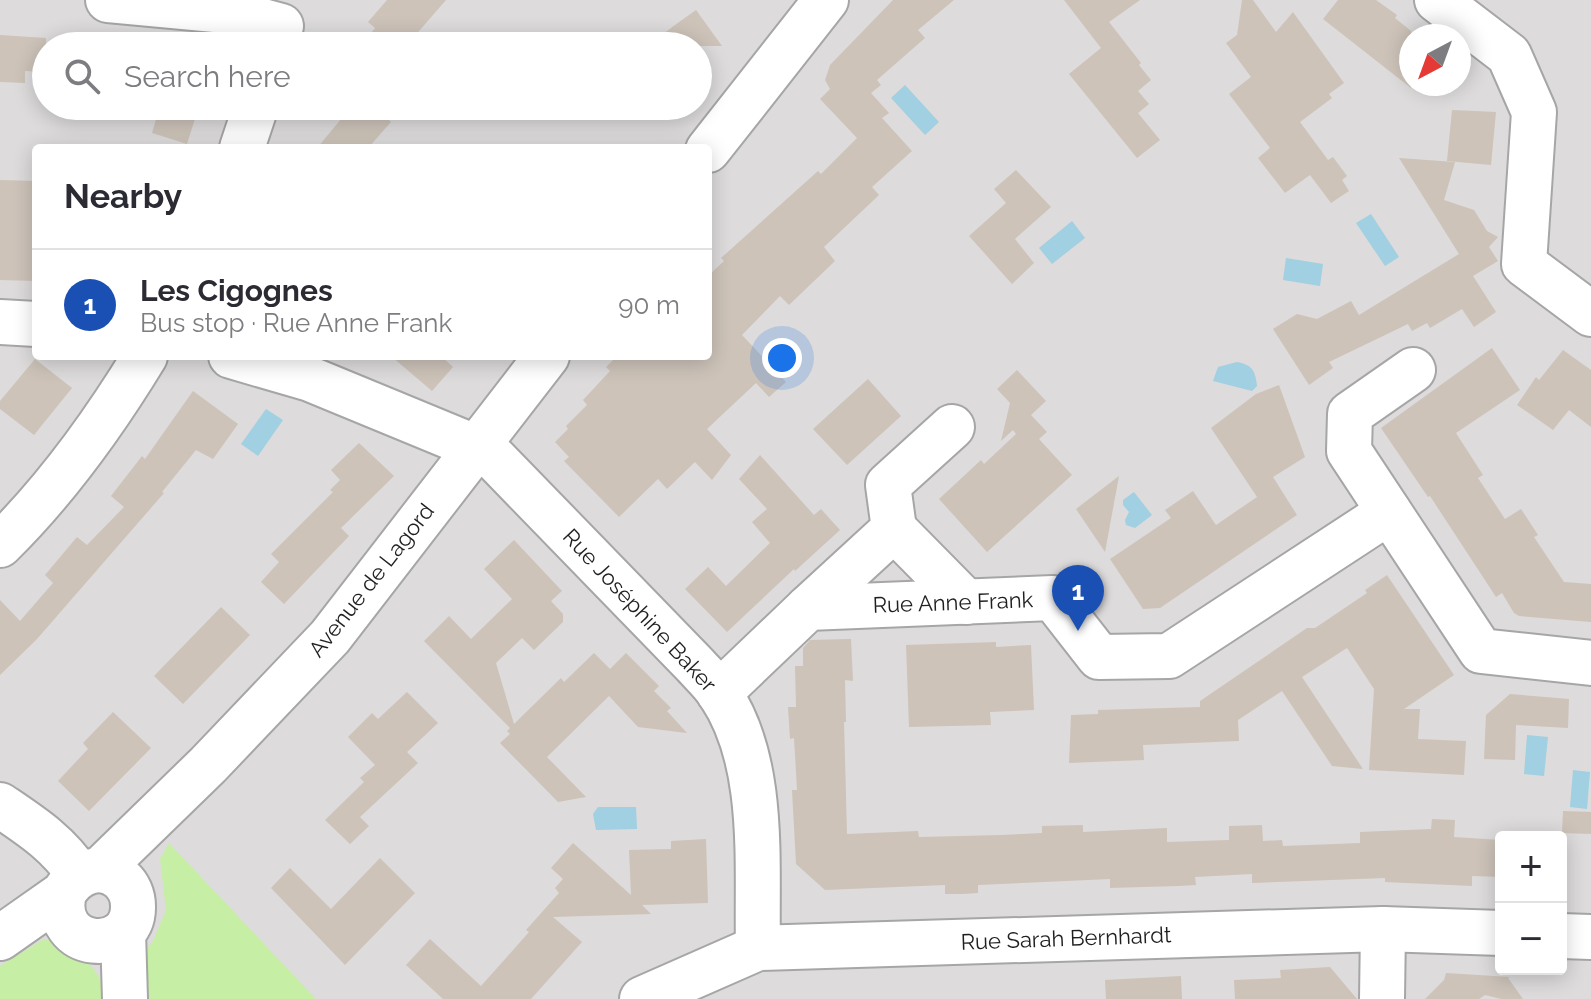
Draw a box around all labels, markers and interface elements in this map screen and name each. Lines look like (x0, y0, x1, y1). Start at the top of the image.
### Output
north arrow (1399, 24, 1471, 96)
search box (32, 32, 712, 120)
icon: search (60, 54, 104, 98)
text: Search here (124, 59, 291, 94)
text: Nearby (64, 176, 182, 216)
text: Les Cigognes (140, 273, 333, 308)
text: 1 (84, 290, 96, 320)
text: 90 m (618, 290, 680, 320)
text: Bus stop · Rue Anne Frank (140, 308, 452, 338)
your location (762, 338, 802, 378)
street label: Avenue de Lagord (303, 498, 439, 662)
street label: Rue Joséphine Baker (558, 523, 722, 697)
pin: 1 (1052, 565, 1104, 631)
street label: Rue Anne Frank (872, 586, 1034, 618)
map controls (1495, 831, 1567, 975)
button: + (1495, 831, 1567, 903)
button: − (1495, 903, 1567, 975)
street label: Rue Sarah Bernhardt (960, 921, 1172, 955)

